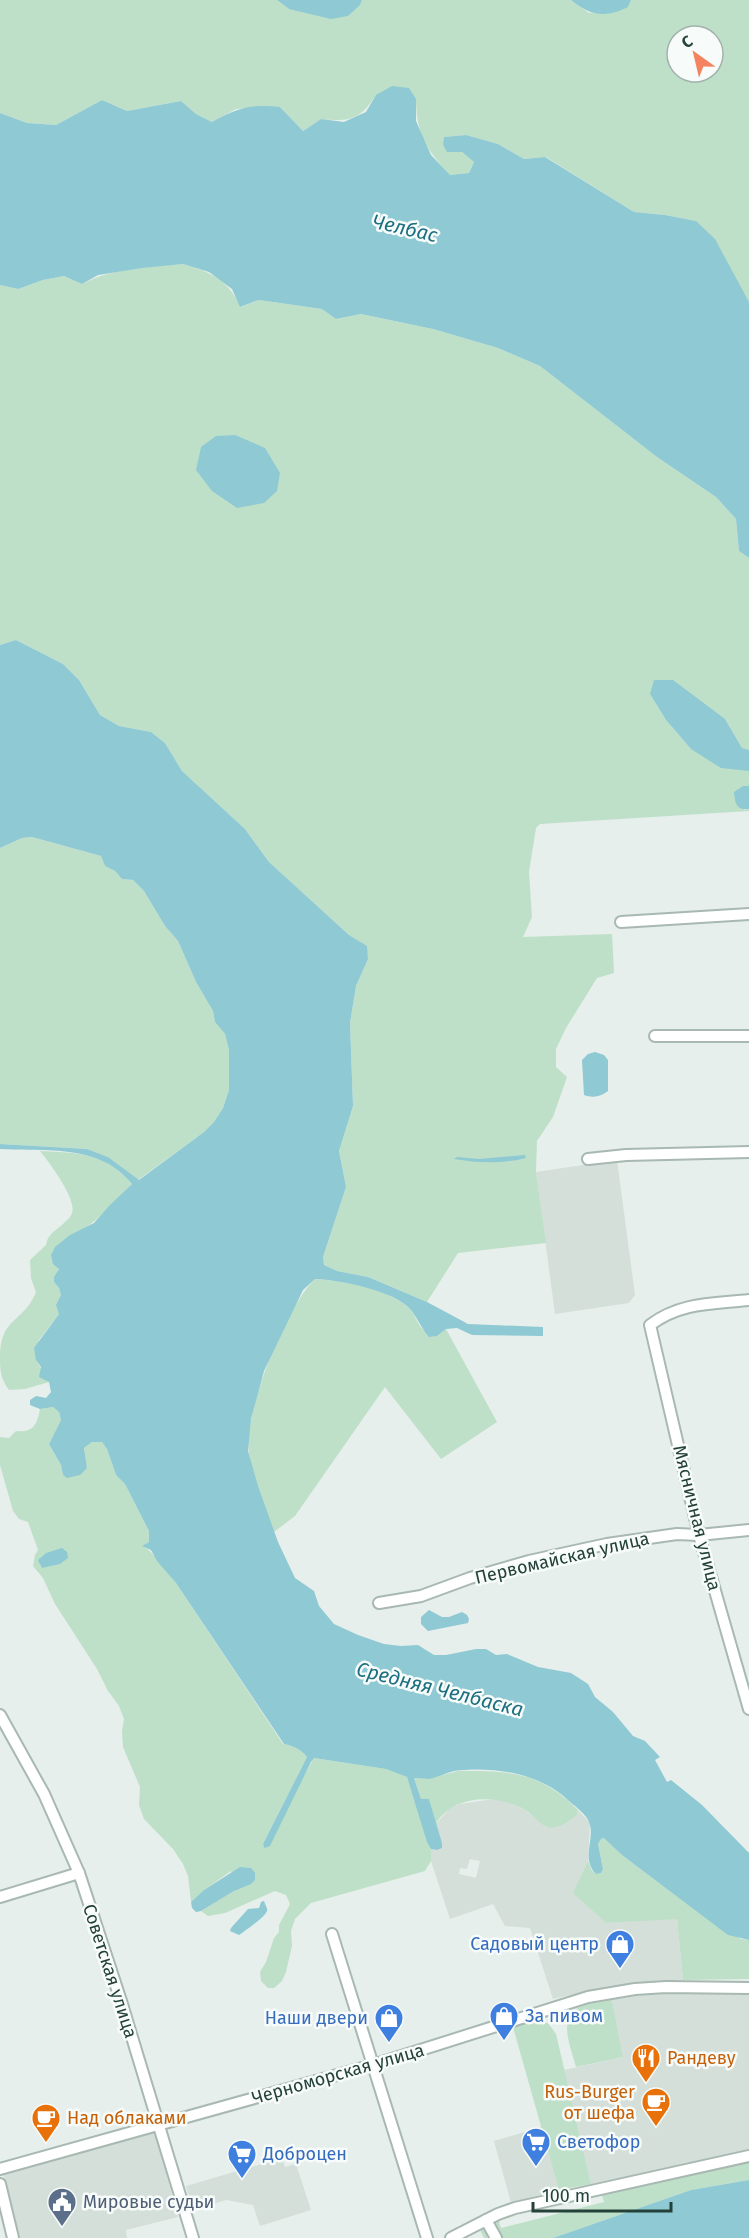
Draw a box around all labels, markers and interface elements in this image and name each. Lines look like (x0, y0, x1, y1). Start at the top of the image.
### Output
north arrow (665, 24, 725, 84)
text: С (678, 31, 697, 52)
water label: Челбас (370, 209, 440, 247)
street label: Мясничная улица (668, 1443, 726, 1593)
street label: Первомайская улица (473, 1527, 651, 1589)
water label: Средняя Челбаска (354, 1657, 526, 1721)
street label: Советская улица (78, 1901, 142, 2041)
shop icon: Садовый центр (604, 1928, 636, 1970)
place label: Садовый центр (470, 1933, 599, 1955)
shop icon: За пивом (488, 2000, 520, 2042)
shop icon: Наши двери (373, 2002, 405, 2044)
place label: За пивом (525, 2005, 603, 2027)
place label: Наши двери (265, 2007, 368, 2029)
street label: Черноморская улица (249, 2039, 427, 2109)
restaurant icon: Рандеву (630, 2042, 662, 2084)
place label: Рандеву (667, 2047, 736, 2069)
place label: Rus-Burger от шефа (544, 2081, 635, 2124)
cafe icon: Rus-Burger от шефа (640, 2086, 672, 2128)
cafe icon: Над облаками (30, 2102, 62, 2144)
place label: Над облаками (67, 2107, 187, 2129)
supermarket icon: Светофор (520, 2126, 552, 2168)
place label: Светофор (557, 2131, 640, 2153)
supermarket icon: Доброцен (226, 2138, 258, 2180)
place label: Доброцен (262, 2143, 347, 2165)
scale bar (533, 2175, 671, 2213)
text: 100 m (542, 2185, 590, 2207)
public building icon: Мировые судьи (46, 2186, 78, 2228)
place label: Мировые судьи (83, 2191, 214, 2213)

